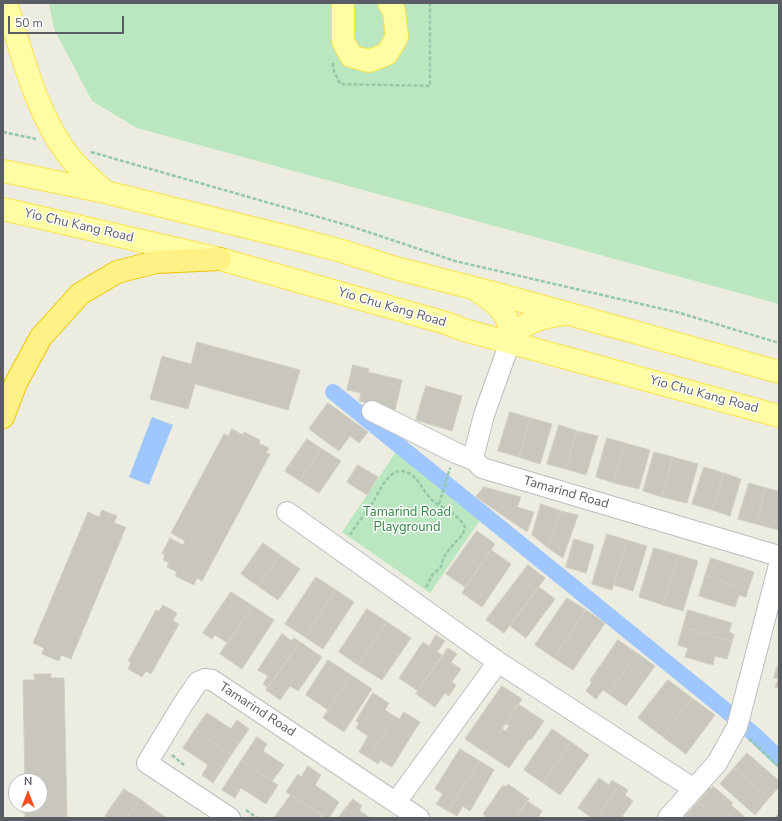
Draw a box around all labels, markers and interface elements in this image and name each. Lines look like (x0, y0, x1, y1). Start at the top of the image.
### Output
scale bar (10, 8, 126, 34)
text: 50 m (15, 15, 43, 31)
street label: Yio Chu Kang Road (23, 206, 135, 246)
street label: Yio Chu Kang Road (336, 285, 448, 331)
street label: Yio Chu Kang Road (648, 373, 760, 417)
street label: Tamarind Road (522, 473, 610, 513)
park label: Tamarind Road Playground (363, 505, 451, 536)
street label: Tamarind Road (216, 680, 298, 740)
north arrow (8, 773, 48, 813)
text: N (24, 774, 32, 789)

